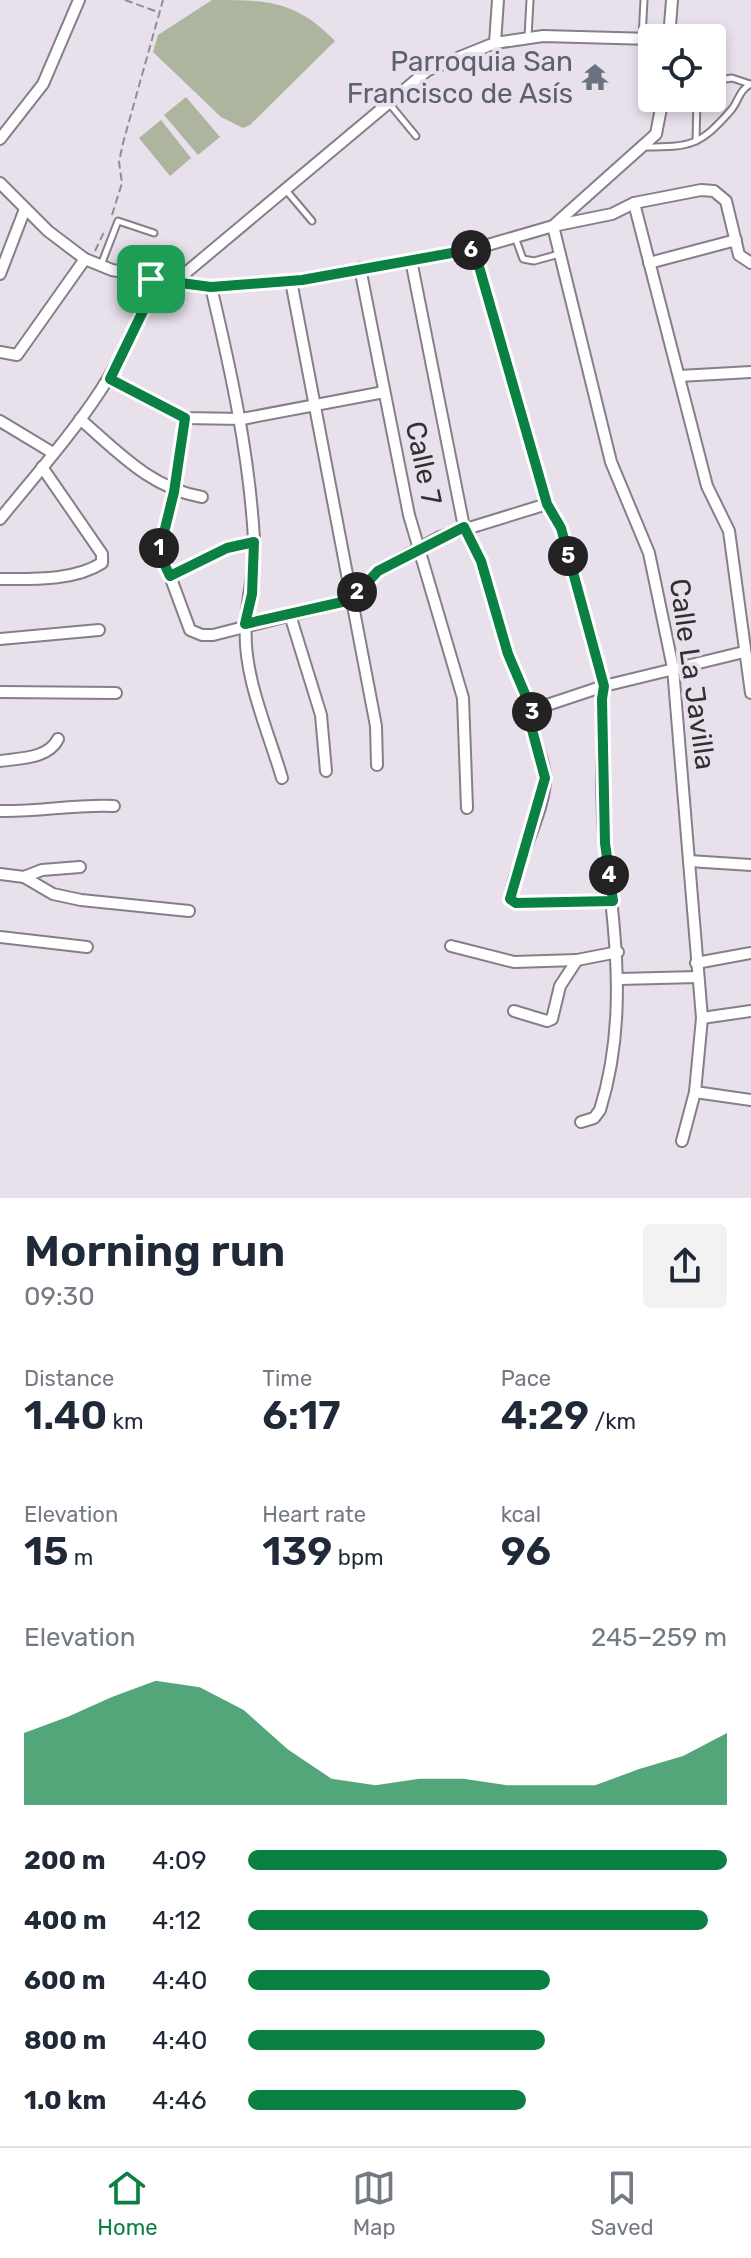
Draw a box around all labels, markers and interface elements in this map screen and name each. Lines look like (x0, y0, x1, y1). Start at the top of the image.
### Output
map controls (638, 24, 726, 112)
button: locate (638, 24, 726, 112)
place label: Parroquia San Francisco de Asís (347, 45, 573, 110)
temple icon: Parroquia San Francisco de Asís (580, 62, 610, 92)
pin: 6 (451, 230, 491, 270)
text: 6 (464, 236, 478, 263)
pin (117, 245, 185, 313)
icon: arrive (129, 257, 173, 301)
street label: Calle 7 (399, 418, 448, 508)
pin: 1 (139, 528, 179, 568)
text: 1 (154, 534, 164, 561)
pin: 5 (548, 536, 588, 576)
text: 5 (561, 542, 575, 569)
pin: 2 (337, 572, 377, 612)
street label: Calle La Javilla (663, 576, 722, 772)
text: 2 (350, 578, 364, 605)
pin: 3 (512, 692, 552, 732)
text: 3 (525, 698, 539, 725)
pin: 4 (589, 855, 629, 895)
text: 4 (601, 861, 617, 888)
button: share (643, 1224, 727, 1308)
text: Morning run (24, 1225, 285, 1277)
text: 09:30 (24, 1281, 95, 1312)
text: Distance (24, 1365, 114, 1392)
text: Time (262, 1365, 312, 1392)
text: Pace (501, 1365, 551, 1392)
text: 1.40 (24, 1392, 107, 1439)
text: 6:17 (262, 1392, 341, 1439)
text: 4:29 (501, 1392, 589, 1439)
text: km (107, 1408, 144, 1435)
text: /km (589, 1408, 636, 1435)
text: Elevation (24, 1501, 118, 1528)
text: Heart rate (262, 1501, 366, 1528)
text: kcal (501, 1501, 541, 1528)
text: 15 (24, 1528, 68, 1575)
text: 139 (262, 1528, 332, 1575)
text: 96 (501, 1528, 551, 1575)
text: m (68, 1544, 93, 1571)
text: bpm (332, 1544, 384, 1571)
text: Elevation (24, 1622, 135, 1653)
text: 245–259 m (591, 1622, 727, 1653)
text: 200 m (24, 1845, 106, 1876)
text: 4:09 (152, 1845, 207, 1876)
text: 400 m (24, 1905, 106, 1936)
text: 4:12 (152, 1905, 201, 1936)
text: 600 m (24, 1965, 106, 1996)
text: 4:40 (152, 1965, 207, 1996)
text: 800 m (24, 2025, 106, 2056)
text: 4:40 (152, 2025, 207, 2056)
text: 1.0 km (24, 2085, 106, 2116)
text: 4:46 (152, 2085, 207, 2116)
tab: Home (97, 2166, 158, 2241)
tab: Map (352, 2166, 396, 2241)
tab: Saved (591, 2166, 654, 2241)

